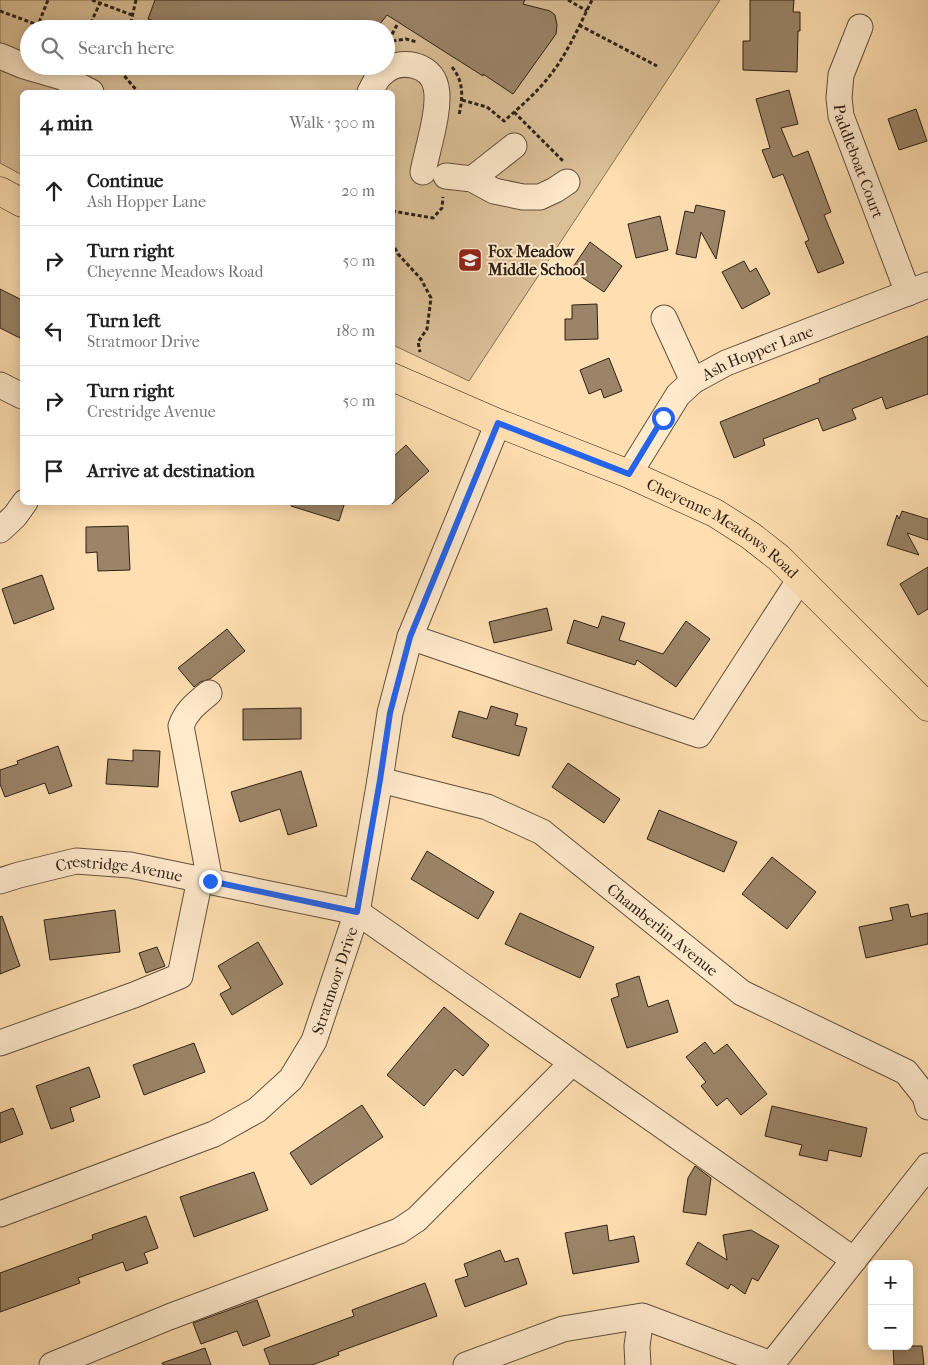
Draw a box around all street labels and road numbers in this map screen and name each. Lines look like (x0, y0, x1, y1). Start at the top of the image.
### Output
street label: Paddleboat Court (830, 103, 888, 221)
street label: Ash Hopper Lane (697, 321, 816, 385)
street label: Cheyenne Meadows Road (644, 474, 803, 583)
street label: Crestridge Avenue (53, 852, 184, 886)
street label: Chamberlin Avenue (603, 879, 722, 980)
street label: Stratmoor Drive (308, 924, 362, 1037)

